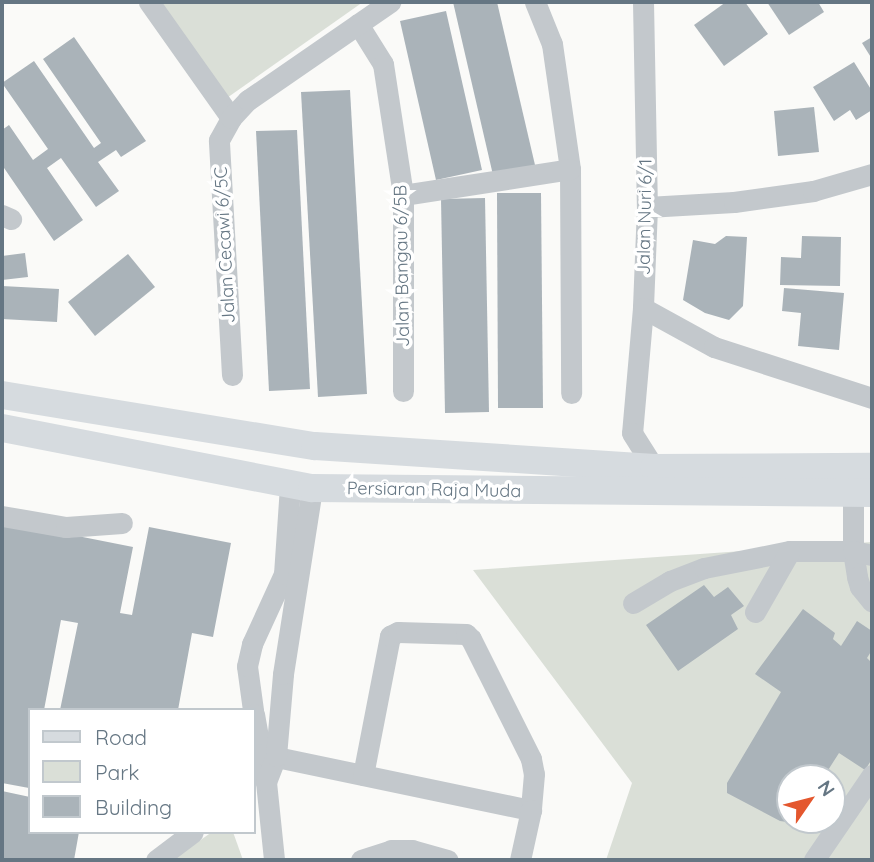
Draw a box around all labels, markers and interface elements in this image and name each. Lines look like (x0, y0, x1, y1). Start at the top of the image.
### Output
street label: Jalan Nuri 6/1 (633, 159, 657, 275)
street label: Jalan Cecawi 6/5C (210, 166, 240, 324)
street label: Jalan Bangau 6/5B (390, 185, 414, 347)
street label: Persiaran Raja Muda (347, 478, 521, 502)
legend (28, 708, 256, 834)
text: Road (95, 724, 147, 750)
text: Park (95, 759, 139, 785)
north arrow (776, 764, 846, 834)
text: N (813, 775, 840, 801)
text: Building (95, 794, 172, 820)

